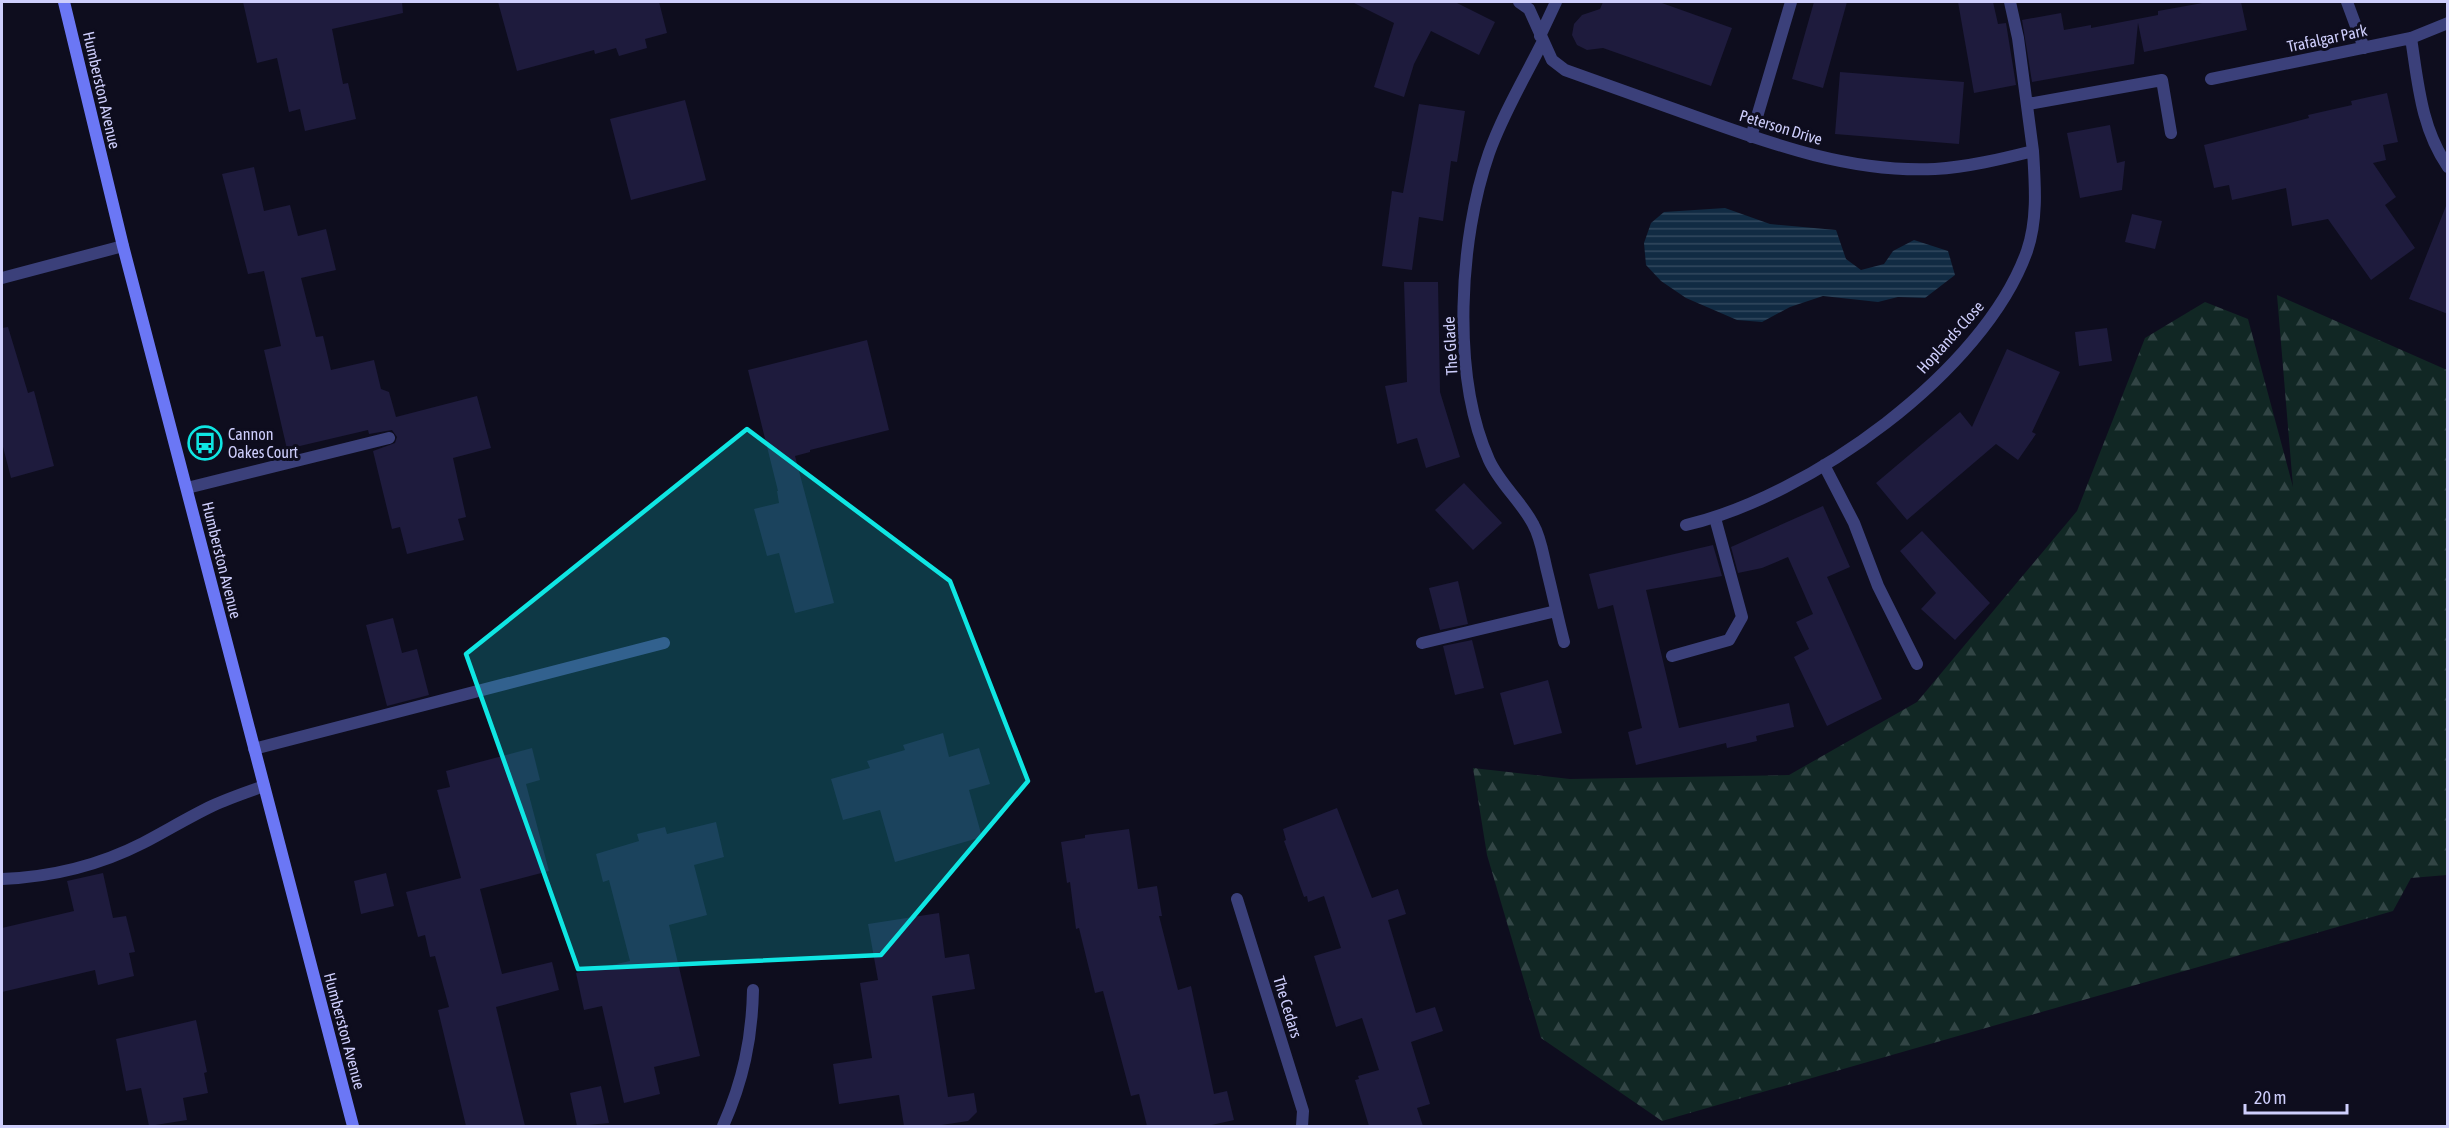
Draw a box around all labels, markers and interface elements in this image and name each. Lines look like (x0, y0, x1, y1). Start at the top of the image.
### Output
street label: Trafalgar Park (2285, 21, 2369, 56)
street label: Humberston Avenue (80, 30, 124, 150)
street label: Peterson Drive (1737, 106, 1825, 148)
street label: Hoplands Close (1913, 297, 1988, 377)
street label: The Glade (1439, 316, 1461, 376)
bus stop icon: Cannon Oakes Court (187, 425, 223, 461)
place label: Cannon Oakes Court (228, 425, 299, 461)
street label: Humberston Avenue (199, 500, 245, 620)
street label: Humberston Avenue (321, 971, 369, 1091)
street label: The Cedars (1270, 974, 1306, 1040)
scale bar (2245, 1077, 2347, 1115)
text: 20 m (2254, 1087, 2286, 1108)

